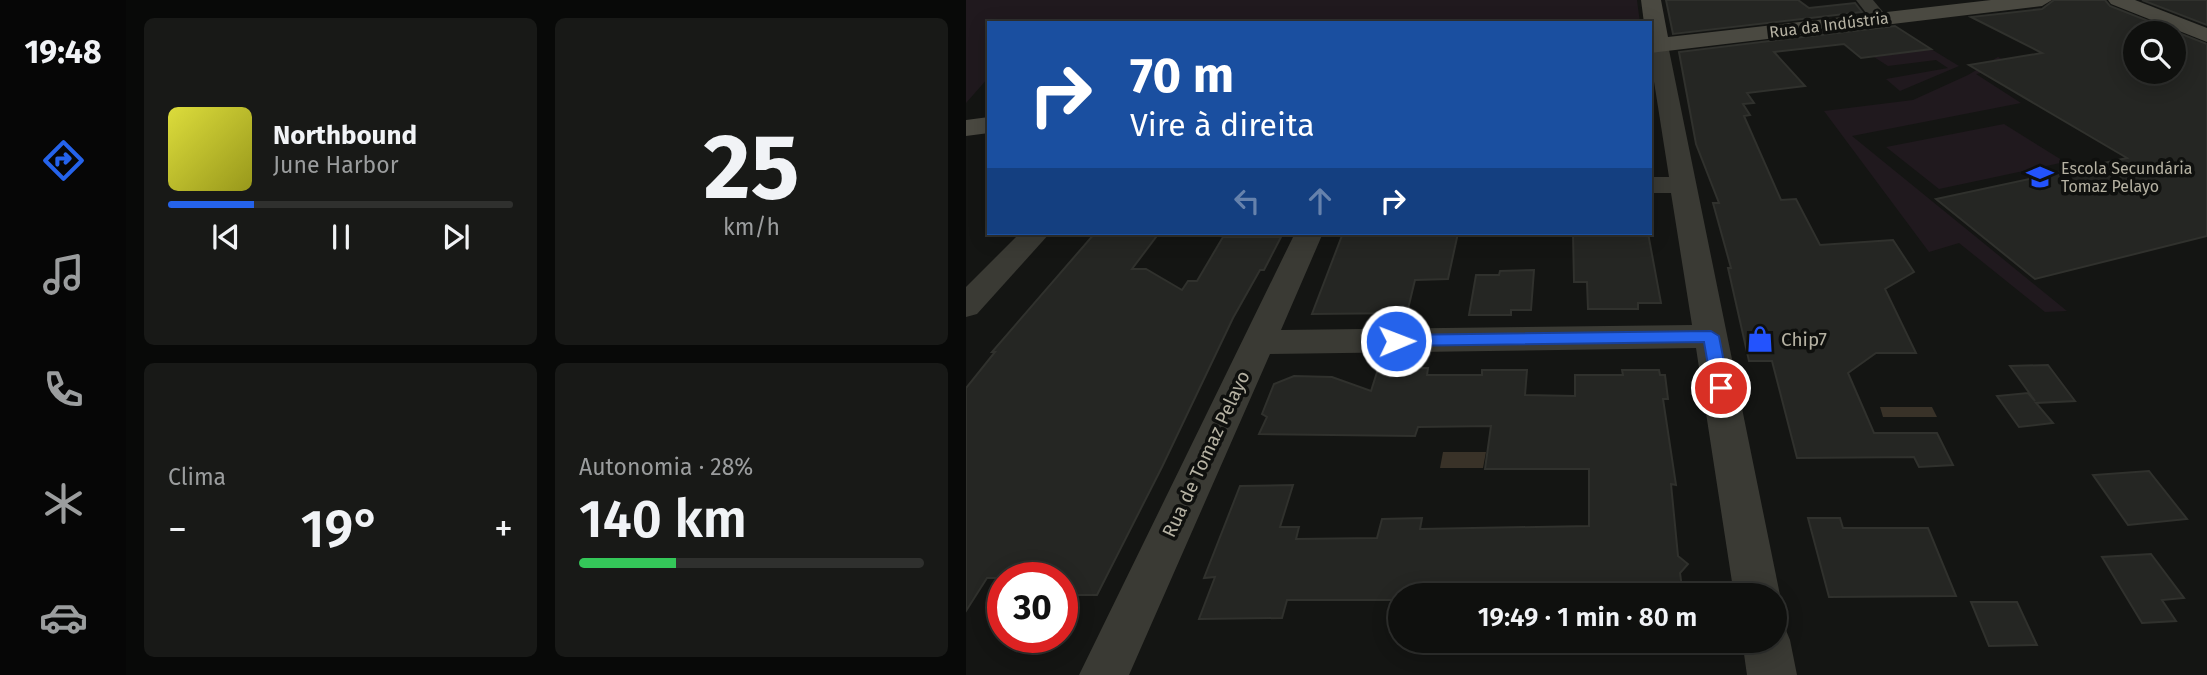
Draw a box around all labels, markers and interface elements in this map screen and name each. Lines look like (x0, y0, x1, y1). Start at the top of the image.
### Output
street label: Rua da Indústria (1768, 8, 1890, 42)
map controls (2123, 21, 2186, 84)
button: search (2123, 21, 2186, 84)
text: 19:48 (25, 33, 101, 71)
text: 70 m (1130, 46, 1234, 105)
icon: right (1015, 49, 1106, 140)
text: Vire à direita (1130, 106, 1315, 144)
text: 25 (704, 113, 799, 222)
text: Northbound (273, 120, 417, 151)
icon: directions (39, 136, 88, 185)
text: June Harbor (273, 151, 399, 179)
place label: Escola Secundária Tomaz Pelayo (2061, 159, 2192, 196)
school or university icon: Escola Secundária Tomaz Pelayo (2025, 162, 2055, 192)
icon: left (1228, 182, 1266, 220)
icon: ahead (1301, 182, 1339, 220)
icon: right (1374, 182, 1412, 220)
text: km/h (723, 213, 780, 241)
icon: previous (207, 218, 245, 256)
icon: pause (322, 218, 360, 256)
icon: next (437, 218, 475, 256)
icon: music (39, 250, 88, 299)
position arrow (1359, 304, 1433, 378)
shop icon: Chip7 (1745, 324, 1775, 354)
place label: Chip7 (1781, 328, 1827, 351)
pin (1691, 358, 1751, 418)
icon: phone (39, 365, 88, 414)
street label: Rua de Tomaz Pelayo (1157, 367, 1255, 541)
icon: arrive (1702, 369, 1740, 407)
text: Autonomia · 28% (579, 453, 753, 481)
text: Clima (168, 463, 226, 491)
icon: climate (39, 479, 88, 528)
text: 140 km (579, 488, 747, 551)
text: 19° (301, 498, 380, 561)
text: − (168, 506, 187, 552)
text: + (494, 506, 513, 552)
speed limit sign: 30 (987, 562, 1078, 653)
icon: car (39, 593, 88, 642)
text: 19:49 · 1 min · 80 m (1478, 602, 1697, 633)

